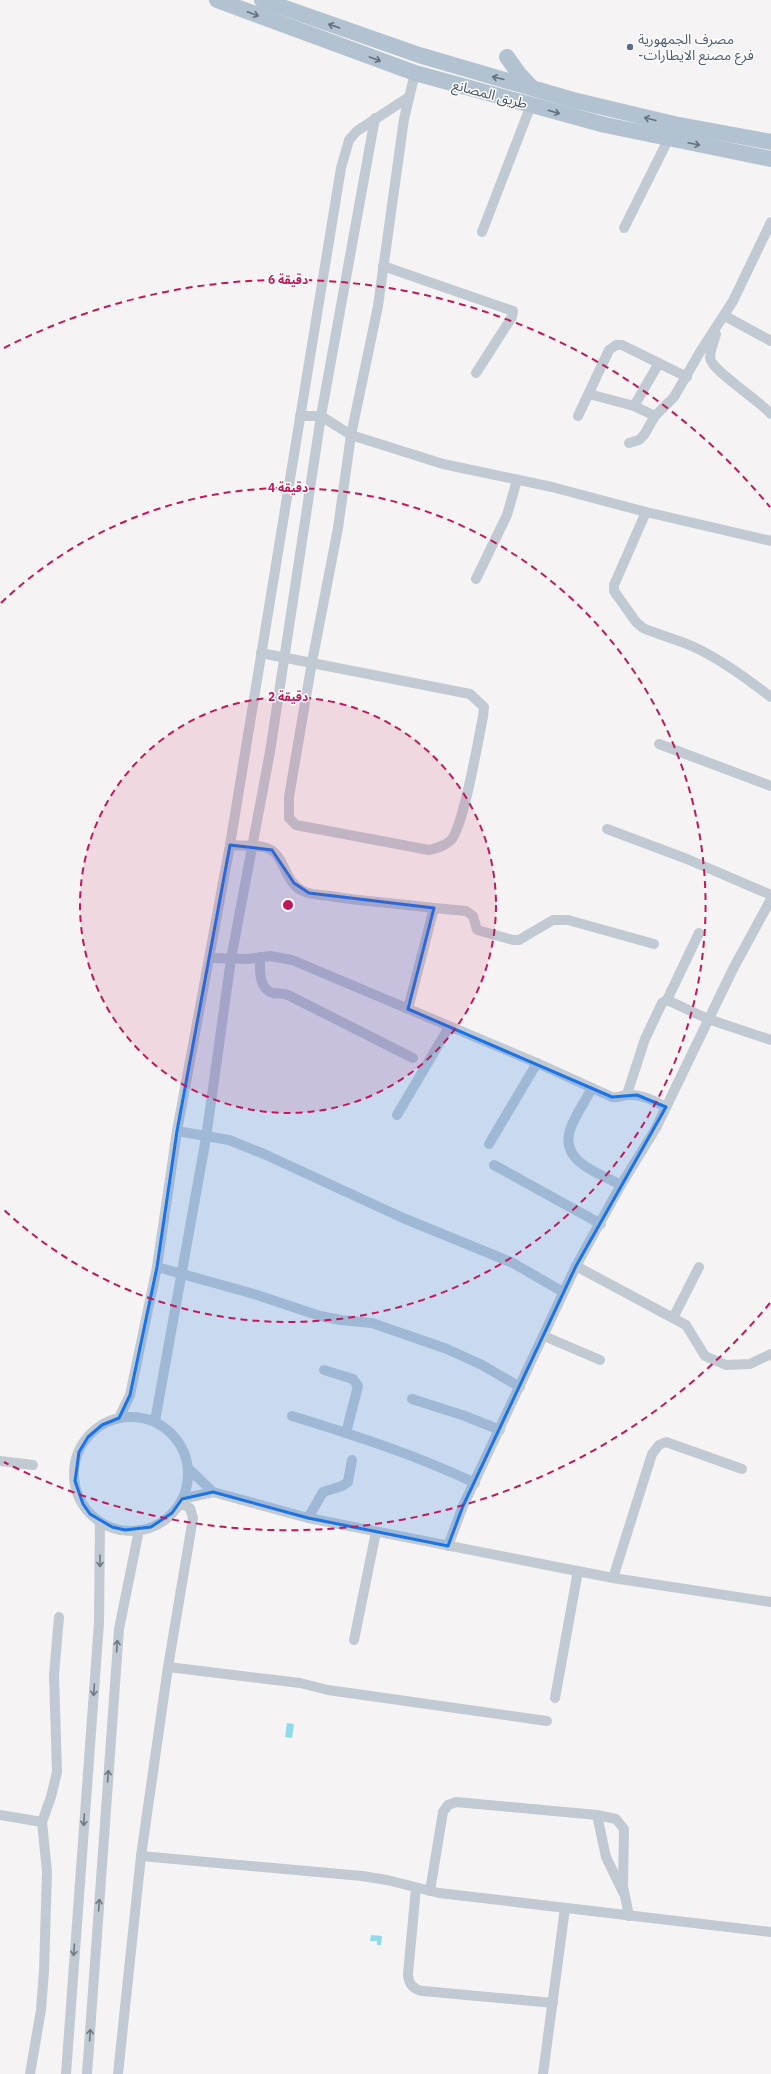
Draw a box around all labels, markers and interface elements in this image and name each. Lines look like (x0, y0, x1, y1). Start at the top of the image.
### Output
one-way arrow (247, 11, 259, 19)
one-way arrow (328, 21, 340, 29)
place label: مصرف الجمهورية -فرع مصنع الايطارات (638, 30, 754, 66)
marker: مصرف الجمهورية -فرع مصنع الايطارات (625, 42, 635, 52)
one-way arrow (369, 55, 381, 63)
one-way arrow (491, 74, 504, 81)
street label: طريق المصانع (450, 75, 530, 115)
one-way arrow (547, 109, 560, 116)
one-way arrow (644, 114, 657, 122)
one-way arrow (687, 140, 700, 148)
text: 6 دقيقة (268, 272, 308, 287)
text: 4 دقيقة (268, 480, 308, 495)
text: 2 دقيقة (268, 689, 308, 704)
centre of rings (281, 898, 295, 912)
one-way arrow (96, 1554, 104, 1567)
one-way arrow (114, 1640, 121, 1653)
one-way arrow (91, 1683, 98, 1696)
one-way arrow (104, 1770, 111, 1783)
one-way arrow (80, 1813, 88, 1826)
one-way arrow (95, 1899, 102, 1912)
one-way arrow (71, 1943, 78, 1956)
one-way arrow (86, 2029, 93, 2042)

